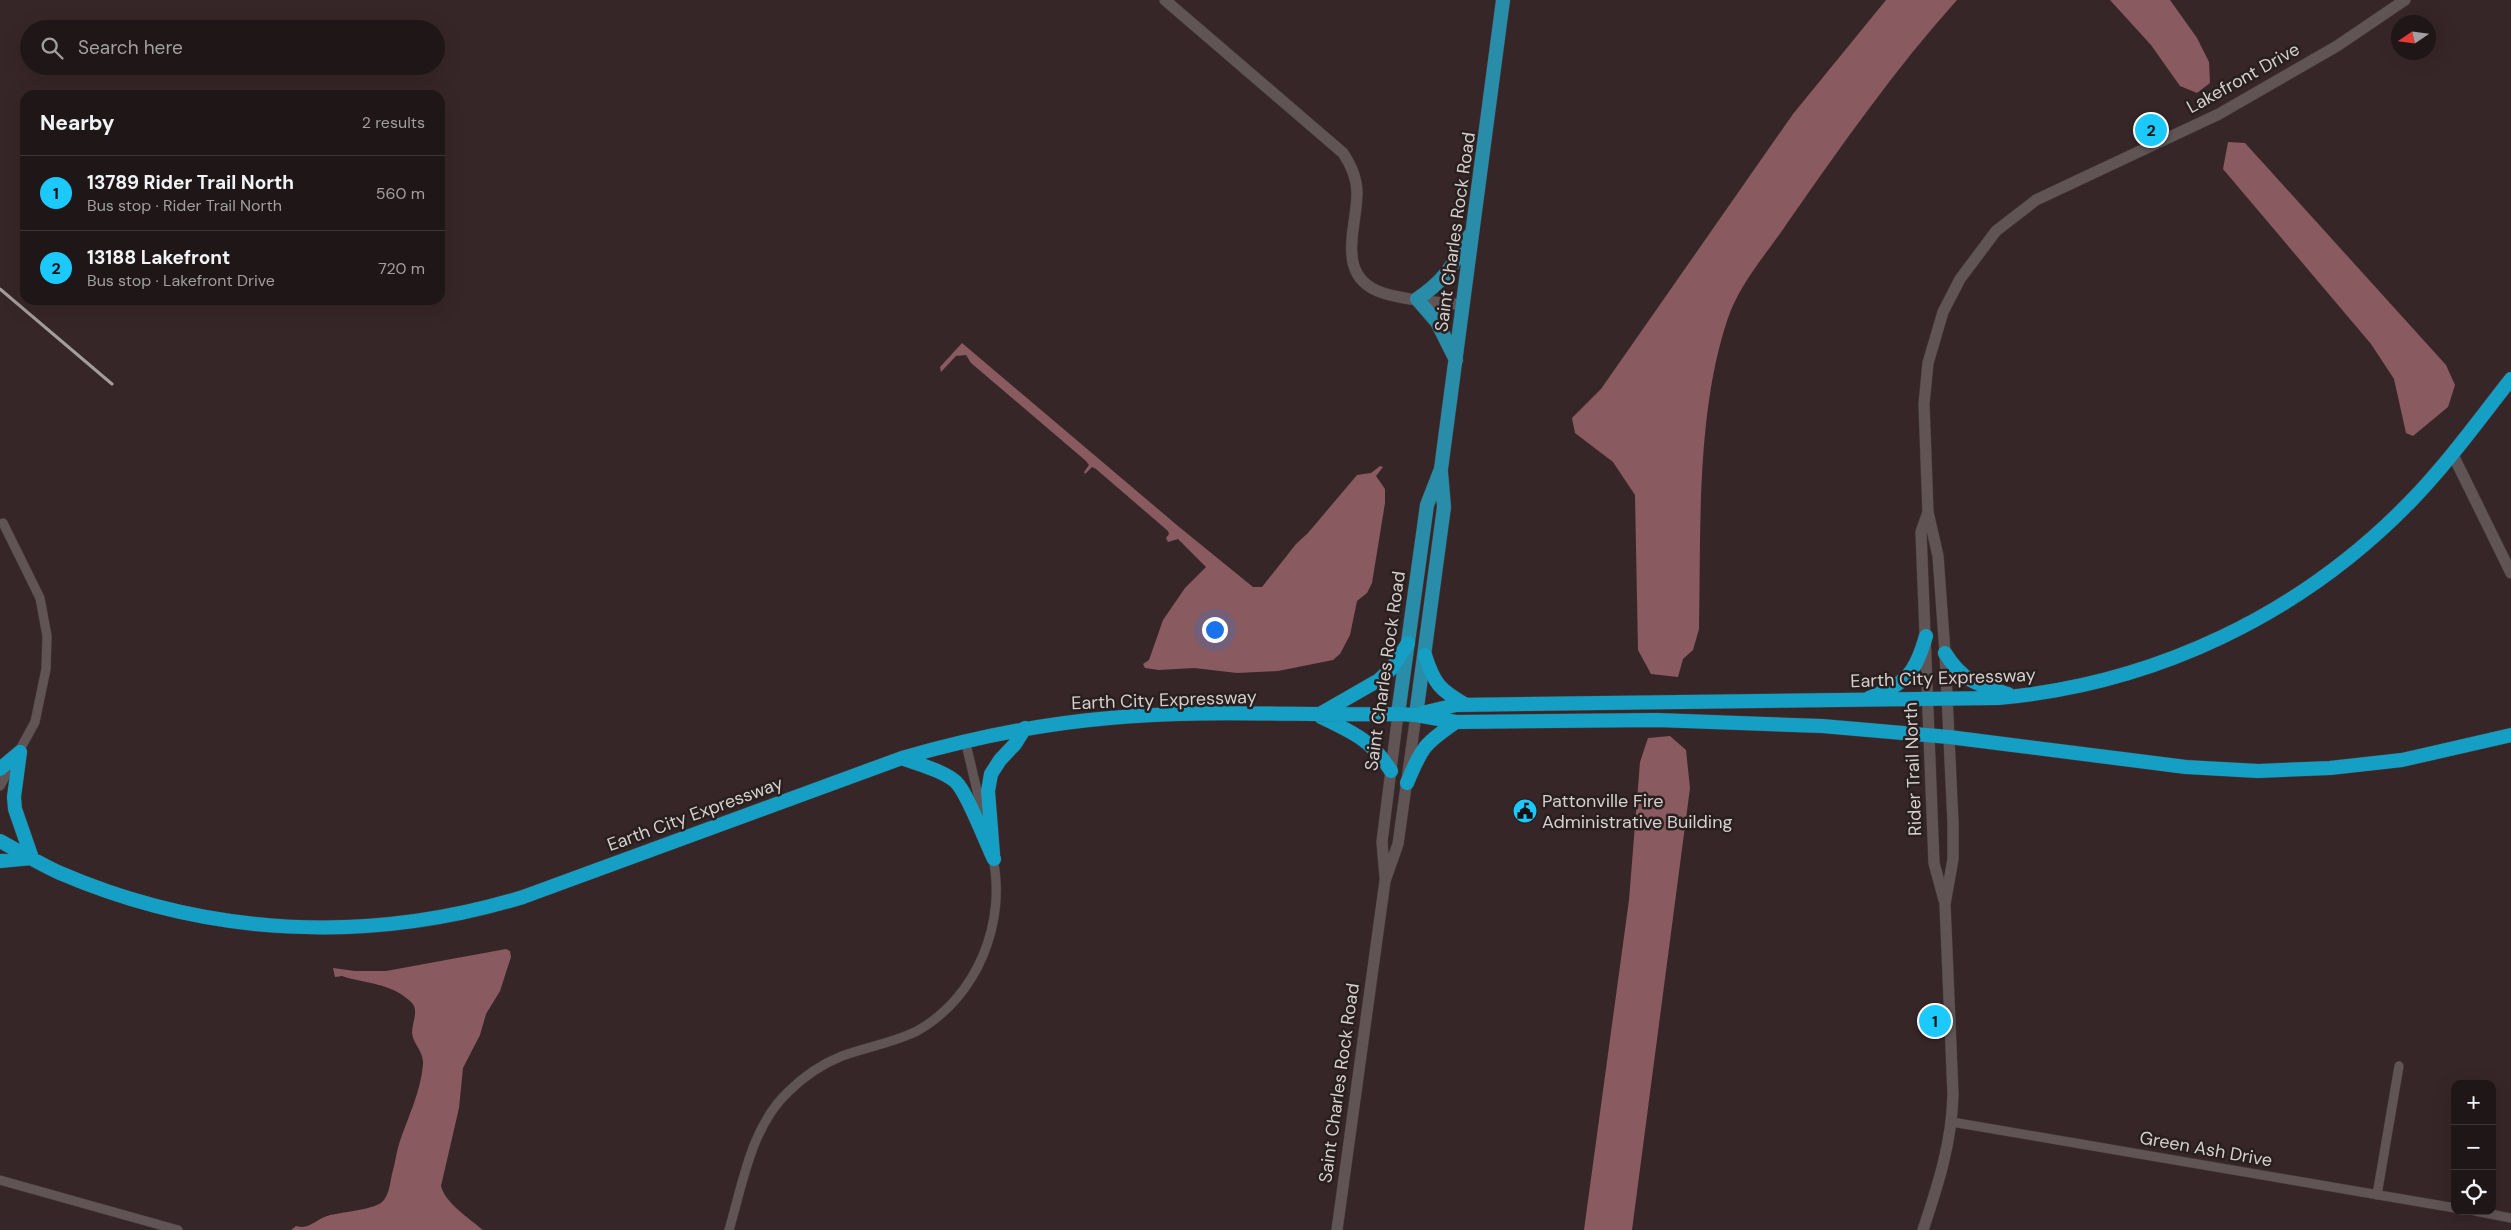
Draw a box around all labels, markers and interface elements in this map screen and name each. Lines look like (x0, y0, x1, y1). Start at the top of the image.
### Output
north arrow (2391, 15, 2436, 60)
search box (20, 20, 445, 75)
icon: search (38, 34, 66, 62)
text: Search here (78, 35, 183, 60)
street label: Lakefront Drive (2182, 37, 2304, 119)
text: Nearby (40, 109, 114, 137)
pin: 2 (2135, 111, 2167, 149)
text: 2 results (362, 112, 425, 133)
street label: Saint Charles Rock Road (1429, 131, 1481, 333)
text: 13789 Rider Trail North (87, 170, 294, 195)
text: 1 (53, 183, 59, 204)
text: 560 m (376, 183, 425, 204)
text: Bus stop · Rider Trail North (87, 195, 282, 216)
text: 13188 Lakefront (87, 245, 230, 270)
text: 2 (51, 258, 61, 279)
text: 720 m (378, 258, 425, 279)
text: Bus stop · Lakefront Drive (87, 270, 275, 291)
street label: Saint Charles Rock Road (1359, 570, 1411, 772)
your location (1202, 617, 1228, 643)
street label: Earth City Expressway (1850, 663, 2036, 693)
street label: Earth City Expressway (1071, 685, 1257, 715)
street label: Rider Trail North (1899, 702, 1927, 836)
street label: Earth City Expressway (604, 771, 786, 857)
place label: Pattonville Fire Administrative Building (1542, 789, 1733, 834)
public building icon: Pattonville Fire Administrative Building (1512, 798, 1538, 824)
street label: Saint Charles Rock Road (1313, 982, 1365, 1184)
pin: 1 (1919, 1002, 1951, 1040)
map controls (2451, 1080, 2496, 1215)
button: + (2451, 1080, 2496, 1125)
button: − (2451, 1125, 2496, 1170)
street label: Green Ash Drive (2138, 1126, 2274, 1172)
button: locate (2451, 1170, 2496, 1215)

